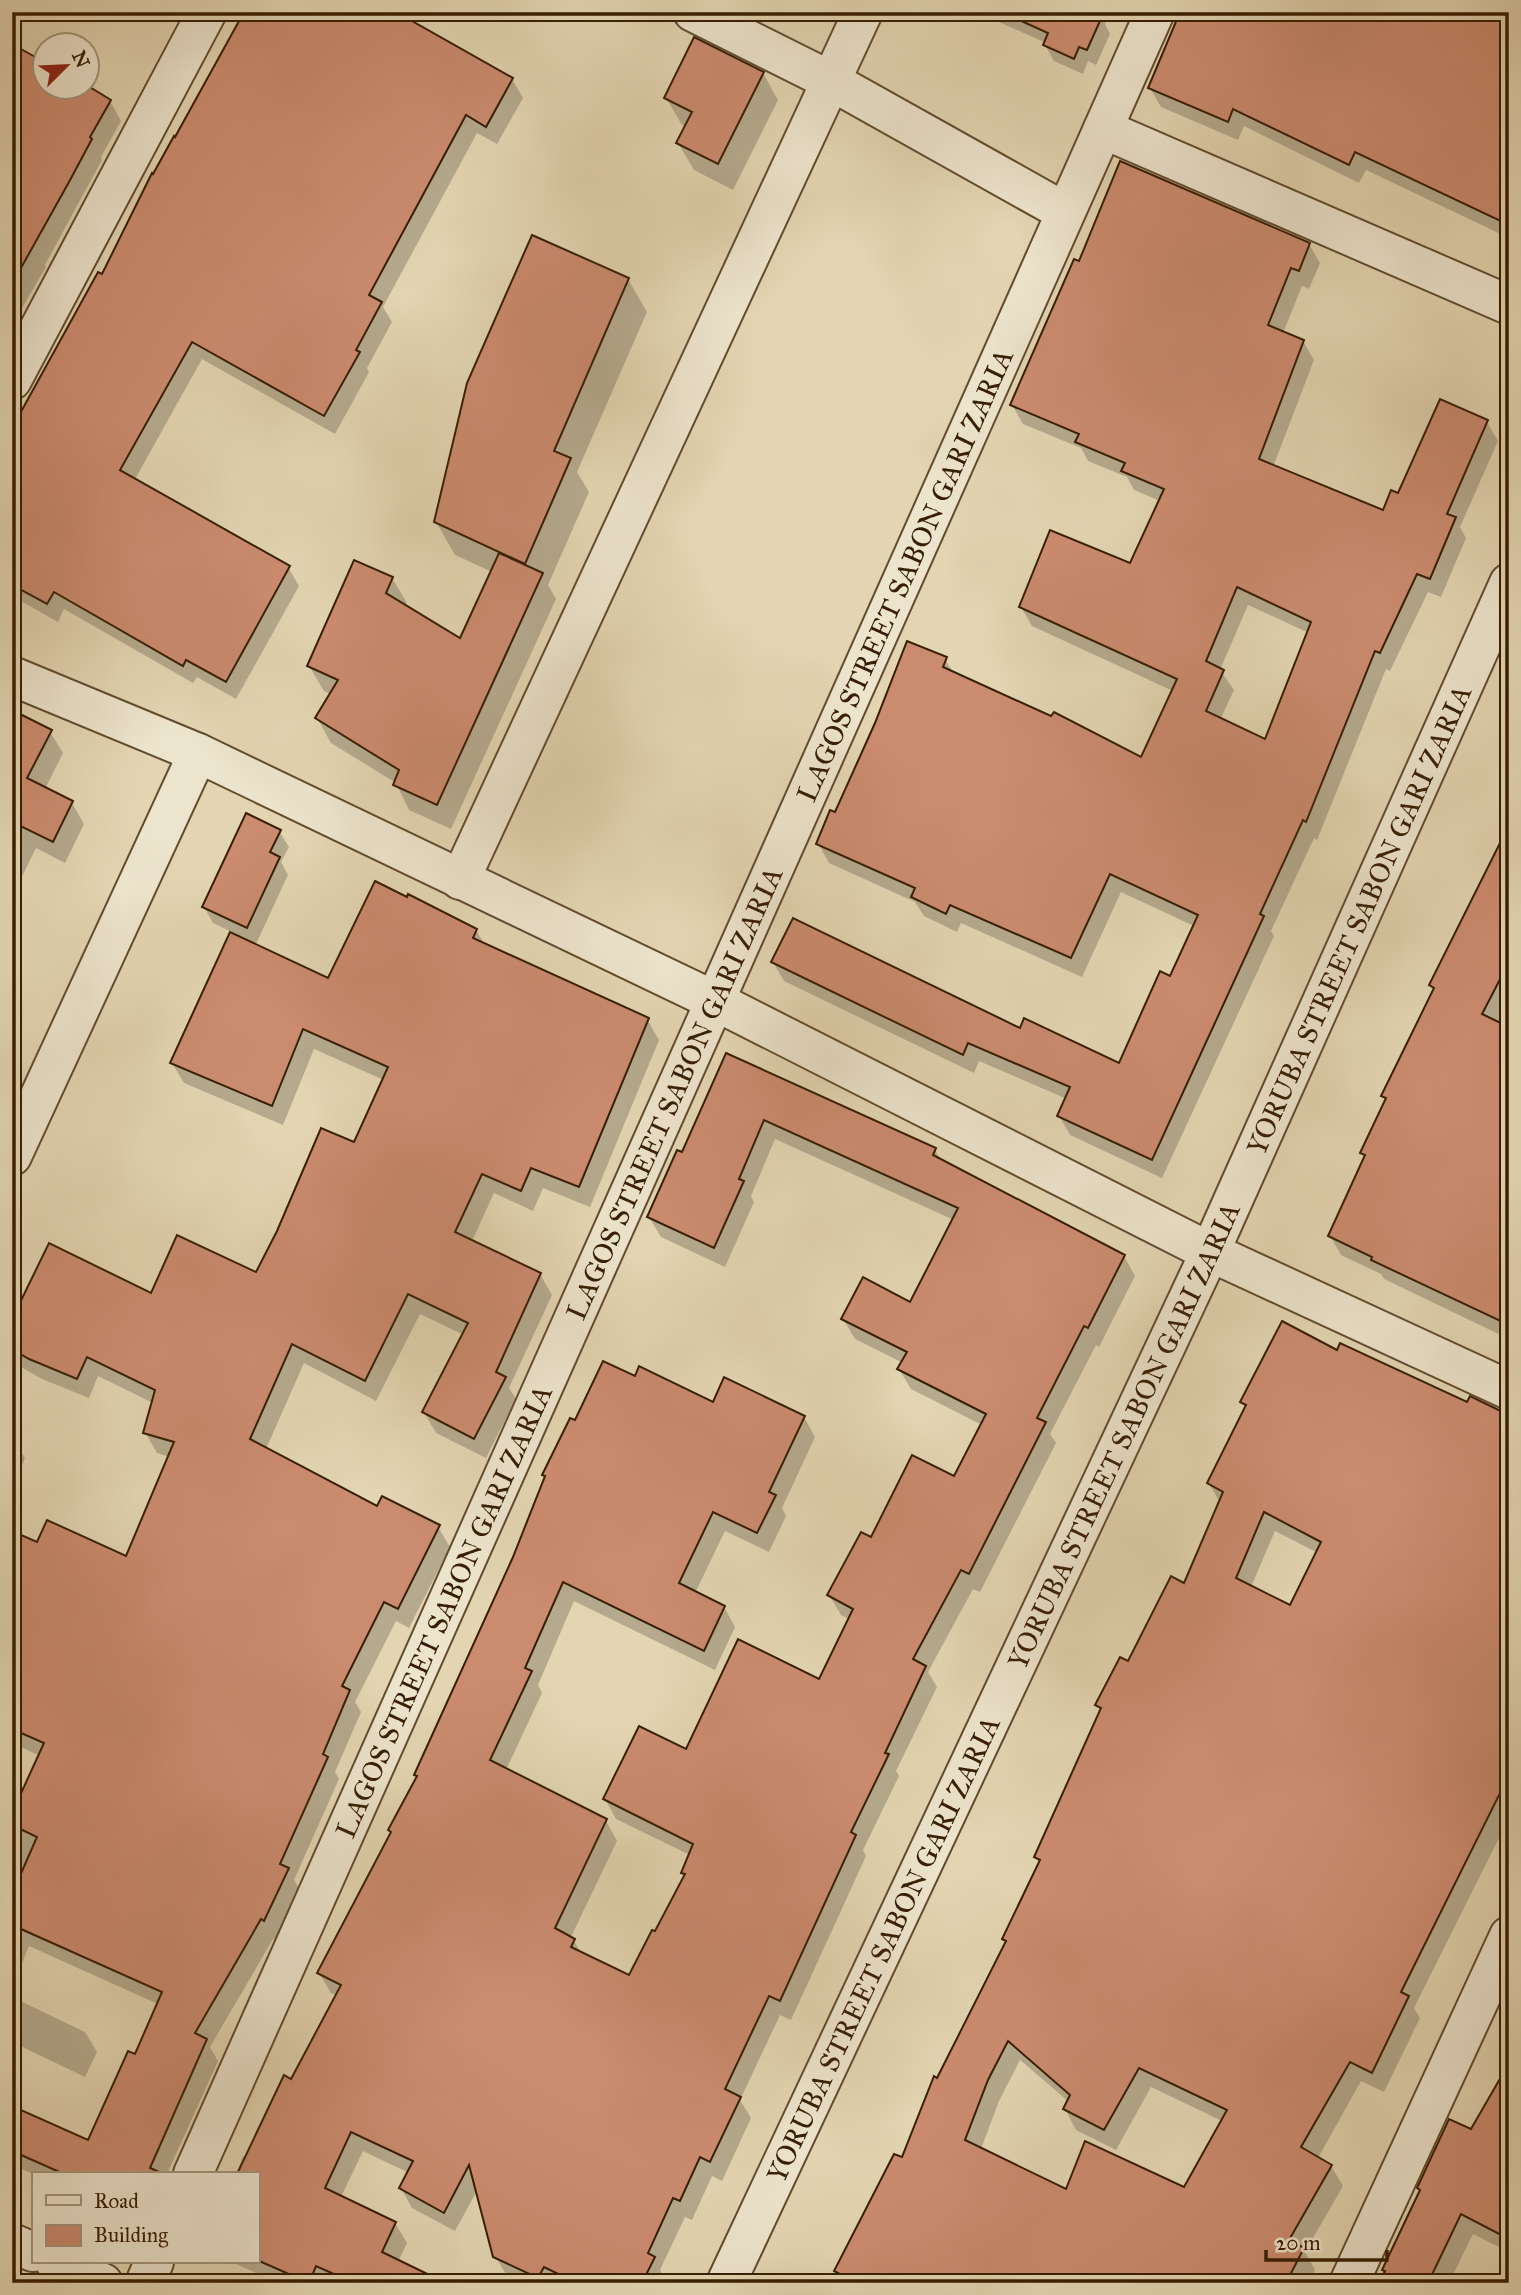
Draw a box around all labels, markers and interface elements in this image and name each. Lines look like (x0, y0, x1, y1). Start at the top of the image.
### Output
north arrow (32, 32, 102, 102)
text: N (67, 47, 95, 71)
street label: LAGOS STREET SABON GARI ZARIA (788, 343, 1021, 807)
street label: YORUBA STREET SABON GARI ZARIA (1238, 679, 1479, 1160)
street label: LAGOS STREET SABON GARI ZARIA (558, 861, 790, 1325)
street label: YORUBA STREET SABON GARI ZARIA (999, 1197, 1247, 1674)
street label: LAGOS STREET SABON GARI ZARIA (327, 1379, 560, 1843)
street label: YORUBA STREET SABON GARI ZARIA (758, 1710, 1007, 2188)
legend (32, 2172, 259, 2264)
text: Road (94, 2188, 139, 2214)
scale bar (1266, 2218, 1386, 2262)
text: Building (94, 2222, 168, 2248)
text: 20 m (1276, 2230, 1321, 2256)

